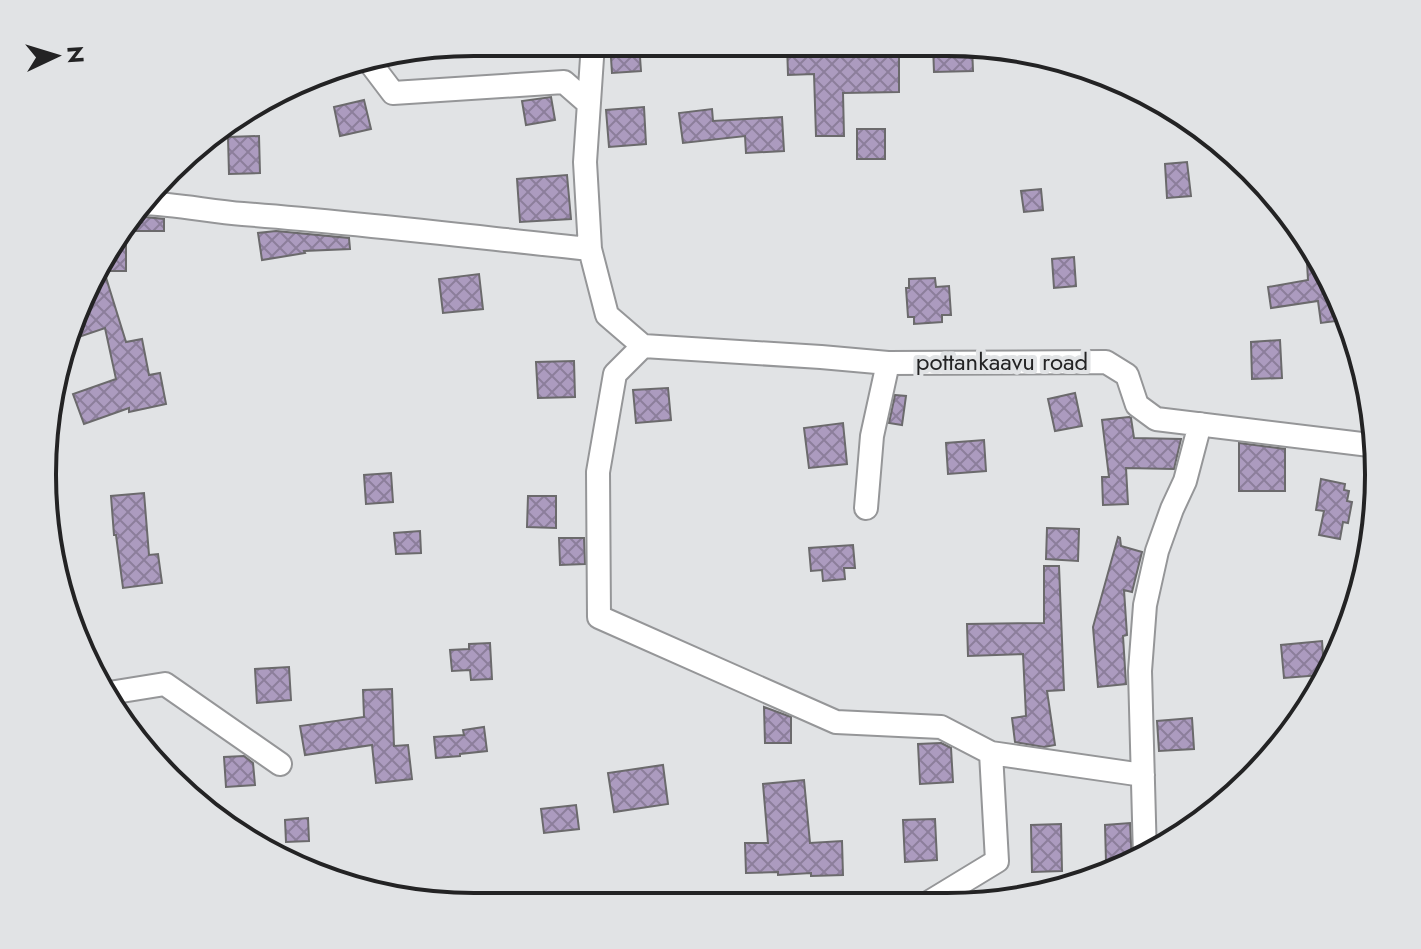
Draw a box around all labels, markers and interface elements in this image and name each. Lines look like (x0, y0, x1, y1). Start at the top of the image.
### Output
north arrow (16, 16, 96, 96)
text: N (59, 45, 93, 64)
street label: pottankaavu road (916, 344, 1088, 379)

